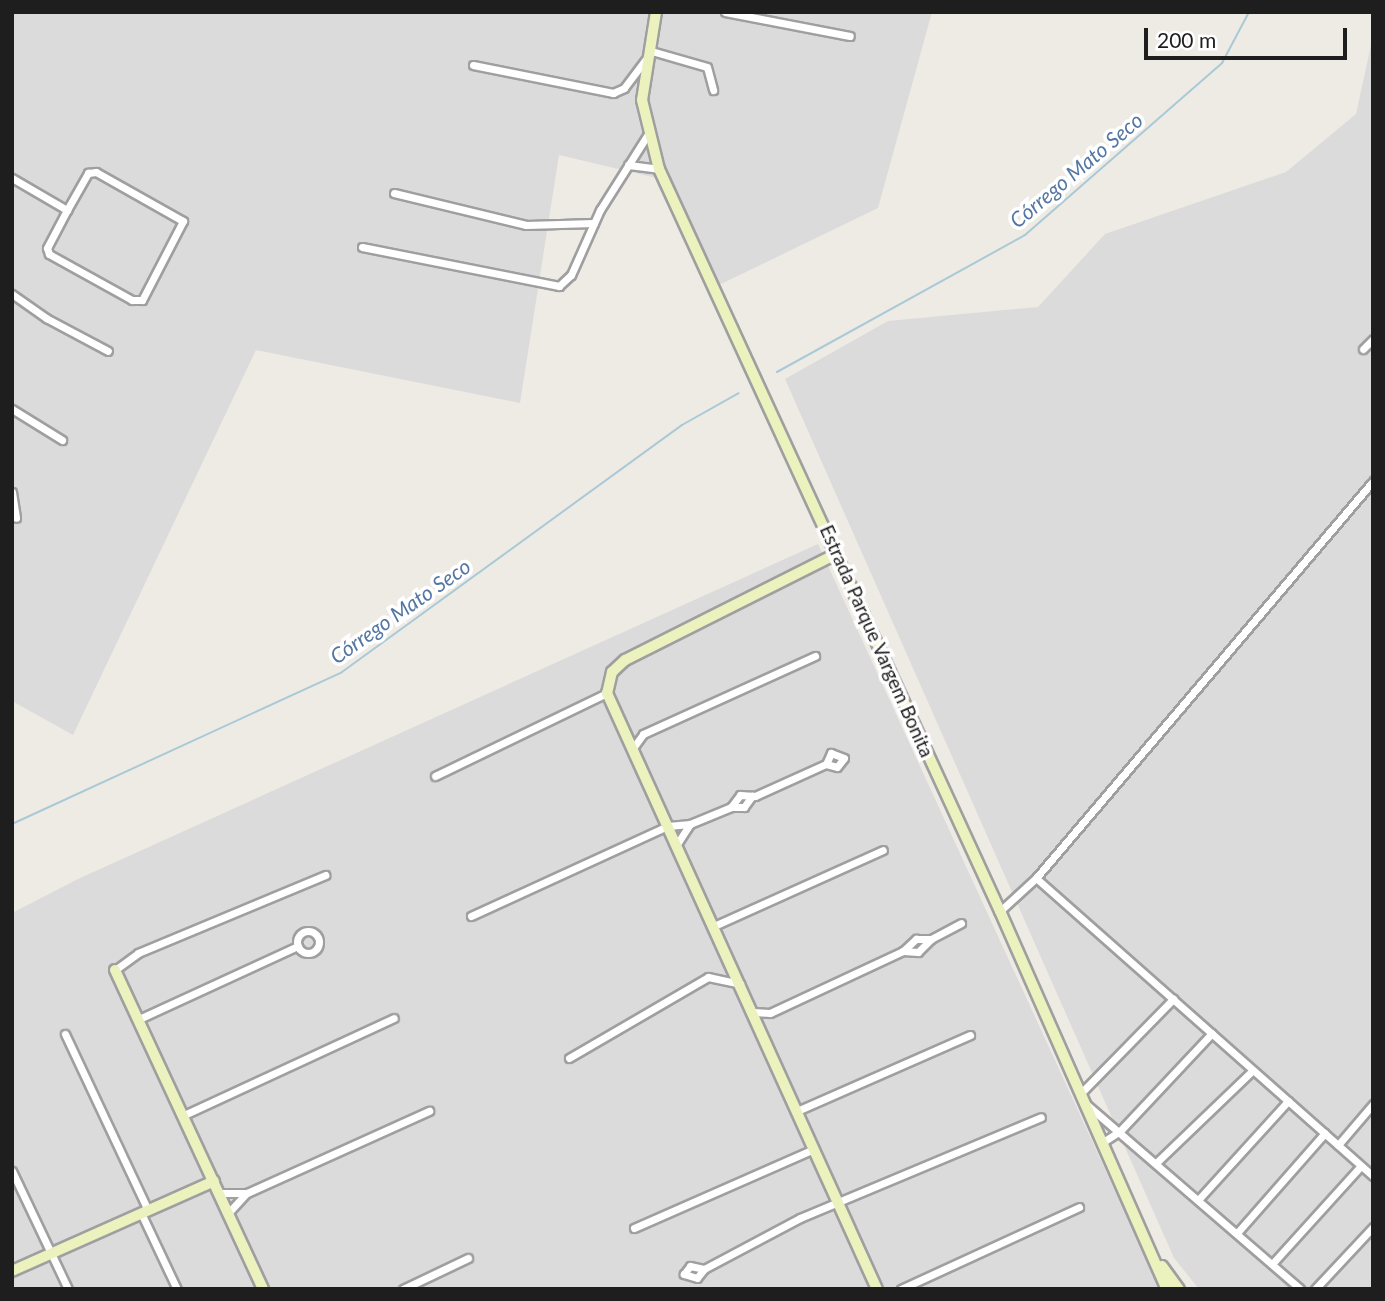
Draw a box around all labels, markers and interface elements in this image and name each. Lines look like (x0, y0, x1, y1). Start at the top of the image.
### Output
scale bar (1147, 14, 1350, 58)
text: 200 m (1157, 27, 1216, 52)
water label: Córrego Mato Seco (1004, 107, 1148, 233)
street label: Estrada Parque Vargem Bonita (815, 521, 939, 761)
water label: Córrego Mato Seco (325, 553, 475, 669)

